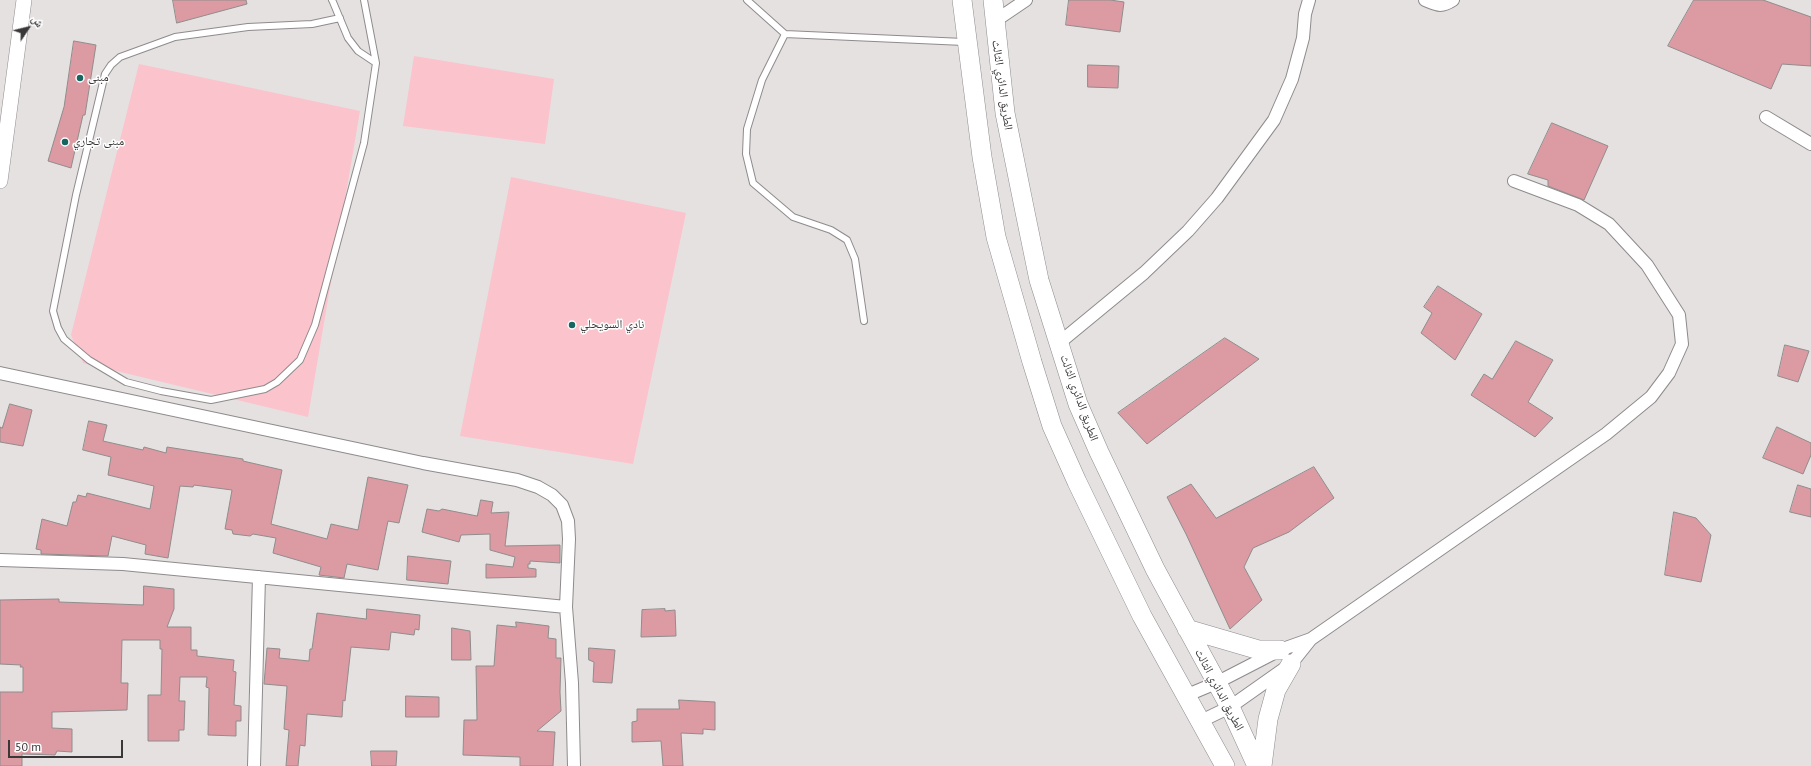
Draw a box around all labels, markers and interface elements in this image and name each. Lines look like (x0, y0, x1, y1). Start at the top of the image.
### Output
north arrow (8, 8, 48, 48)
text: ش (29, 12, 47, 30)
street label: الطريق الدائري الثالث (989, 39, 1015, 131)
place label: مبنى (88, 71, 109, 85)
marker: مبنى (75, 73, 85, 83)
place label: مبنى تجاري (73, 135, 124, 149)
marker: مبنى تجاري (60, 137, 70, 147)
place label: نادي السويحلي (580, 318, 644, 332)
marker: نادي السويحلي (567, 320, 577, 330)
street label: الطريق الدائري الثالث (1057, 353, 1101, 443)
street label: الطريق الدائري الثالث (1191, 647, 1247, 733)
scale bar (10, 732, 125, 758)
text: 50 m (15, 739, 41, 754)

